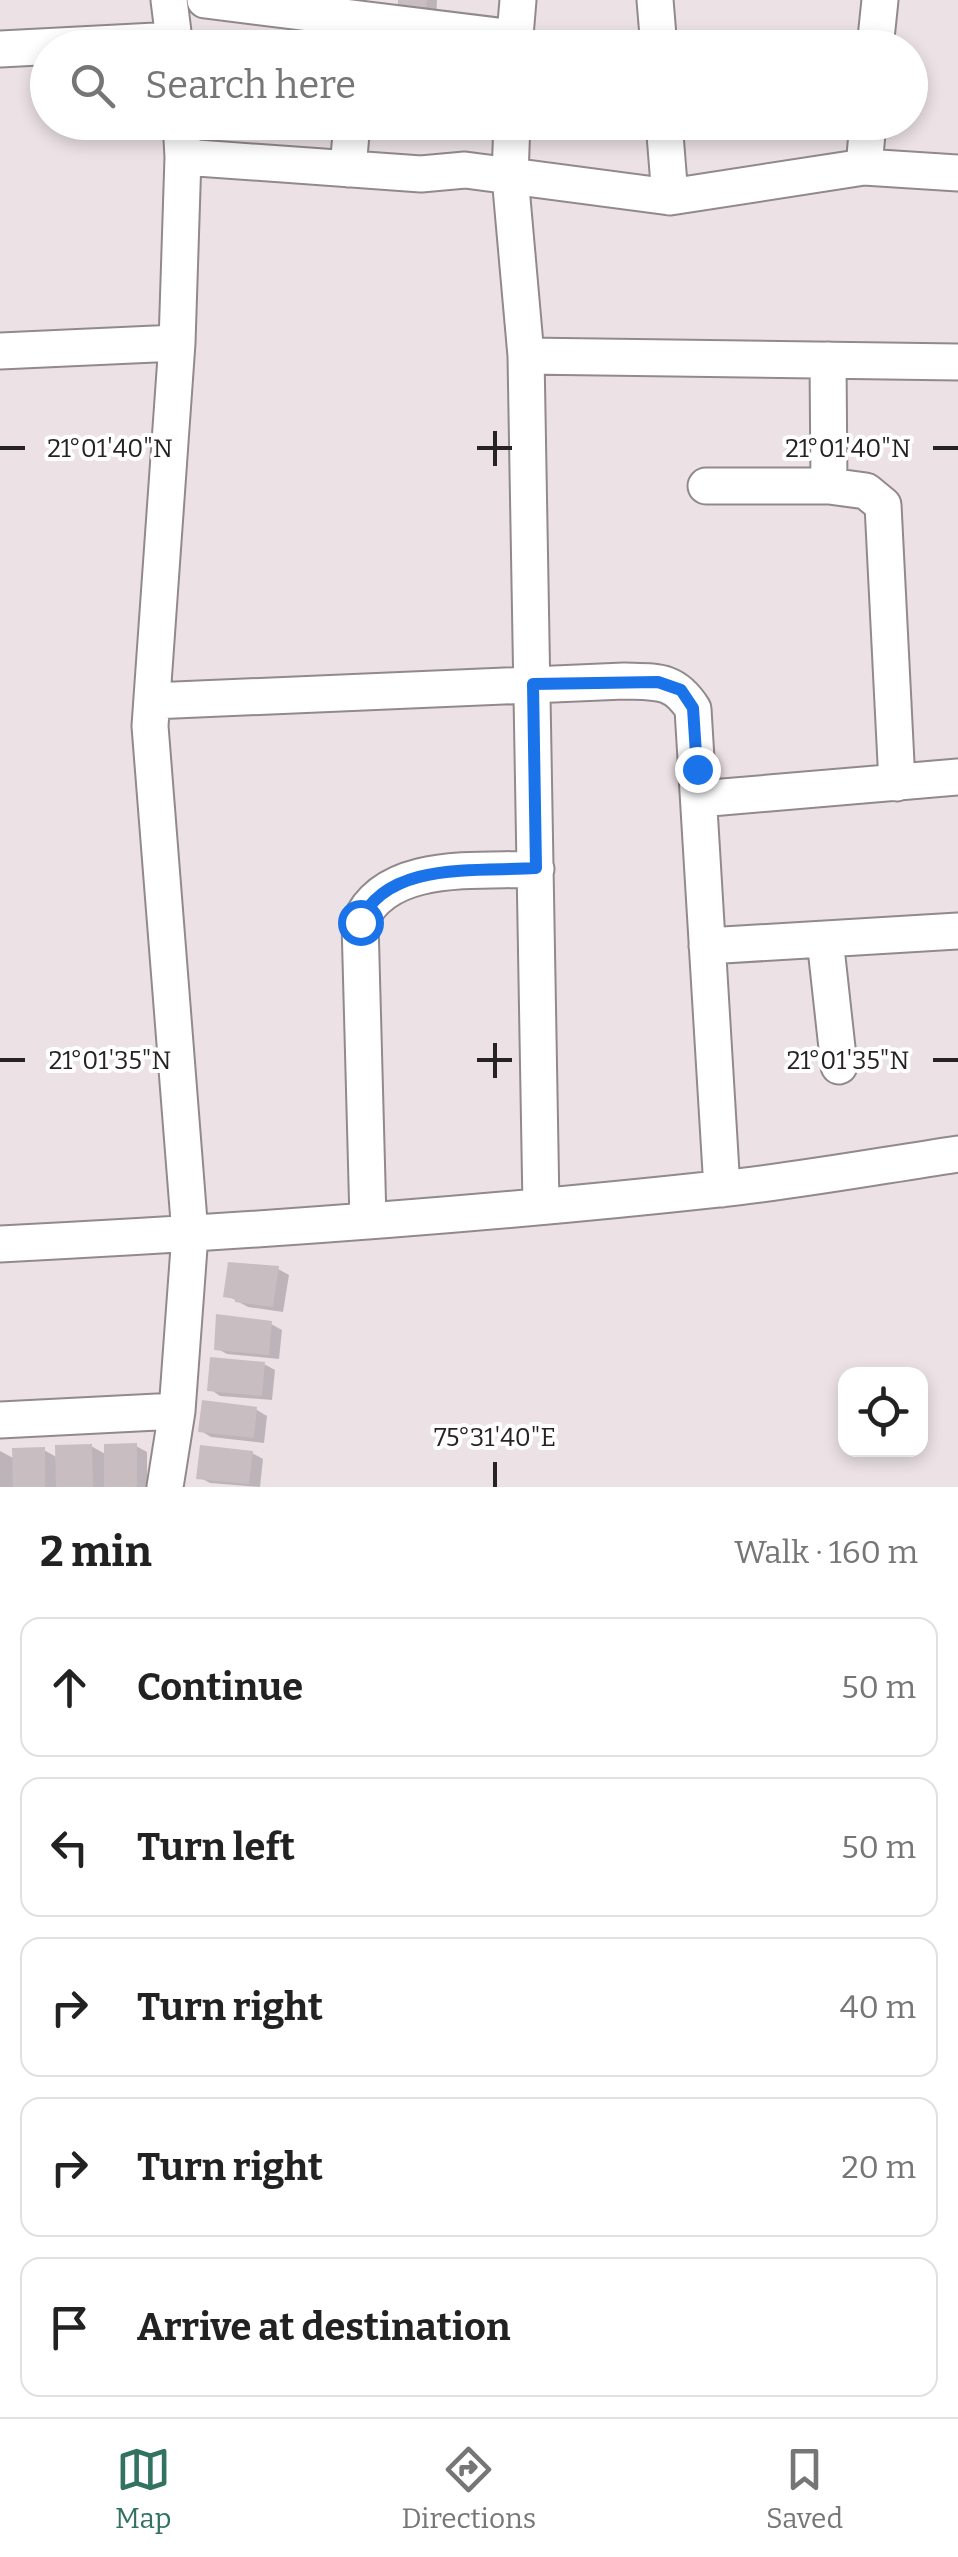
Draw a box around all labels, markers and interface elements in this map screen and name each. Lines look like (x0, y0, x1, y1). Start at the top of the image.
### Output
search box (30, 30, 928, 140)
icon: search (65, 58, 120, 113)
text: Search here (145, 62, 356, 108)
text: 21°01'40"N (47, 434, 173, 464)
text: 21°01'40"N (785, 434, 911, 464)
route end (675, 747, 721, 793)
route start (338, 900, 384, 946)
text: 21°01'35"N (49, 1046, 171, 1076)
text: 21°01'35"N (787, 1046, 909, 1076)
map controls (838, 1367, 928, 1457)
button: locate (838, 1367, 928, 1457)
text: 75°31'40"E (434, 1423, 556, 1453)
text: 2 min (40, 1527, 152, 1577)
text: Walk · 160 m (734, 1533, 918, 1571)
icon: ahead (42, 1660, 97, 1715)
text: Continue (137, 1664, 303, 1710)
text: 50 m (841, 1668, 916, 1706)
icon: left (42, 1820, 97, 1875)
text: Turn left (137, 1824, 295, 1870)
text: 50 m (841, 1828, 916, 1866)
icon: right (42, 1980, 97, 2035)
text: Turn right (137, 1984, 323, 2030)
text: 40 m (840, 1988, 916, 2026)
icon: right (42, 2140, 97, 2195)
text: Turn right (137, 2144, 323, 2190)
text: 20 m (841, 2148, 916, 2186)
icon: arrive (42, 2300, 97, 2355)
text: Arrive at destination (137, 2304, 510, 2350)
tab: Map (115, 2442, 171, 2535)
tab: Directions (401, 2442, 536, 2535)
tab: Saved (766, 2442, 843, 2535)

